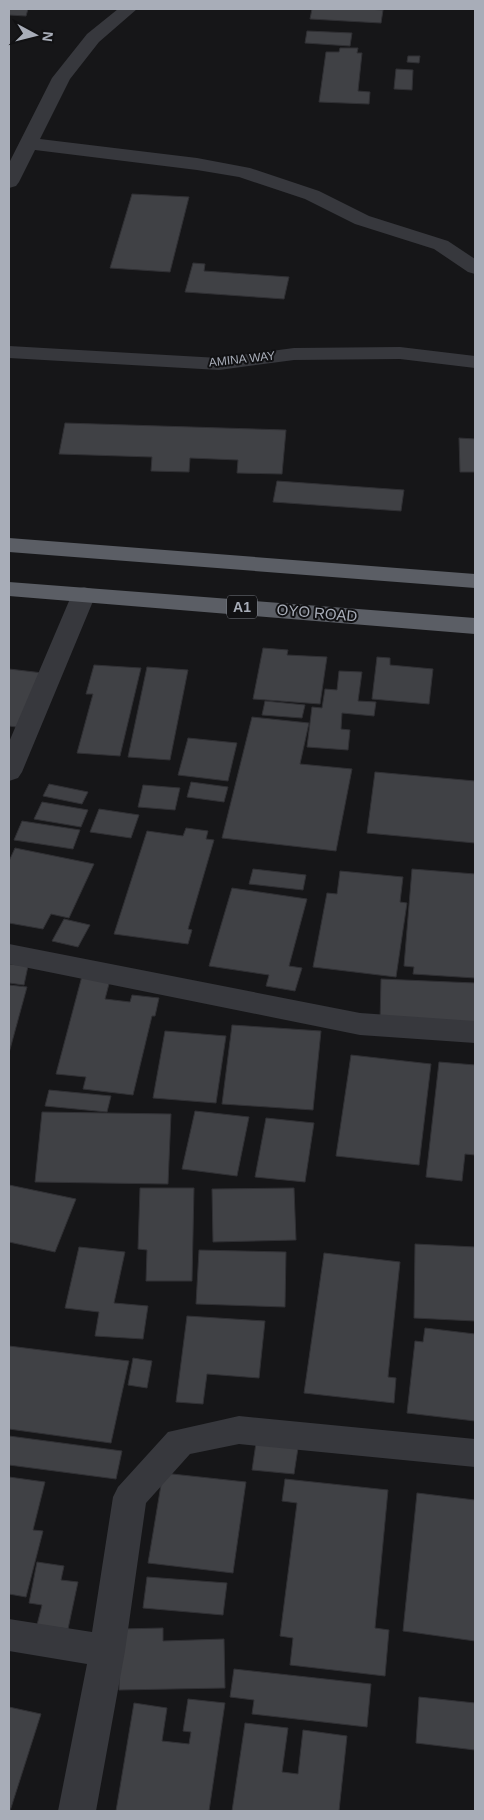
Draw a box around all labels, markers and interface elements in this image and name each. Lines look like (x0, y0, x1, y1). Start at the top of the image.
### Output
north arrow (10, 10, 60, 60)
text: N (39, 31, 56, 43)
street label: AMINA WAY (208, 349, 276, 369)
road number: A1 (227, 596, 257, 618)
street label: OYO ROAD (276, 601, 358, 625)

